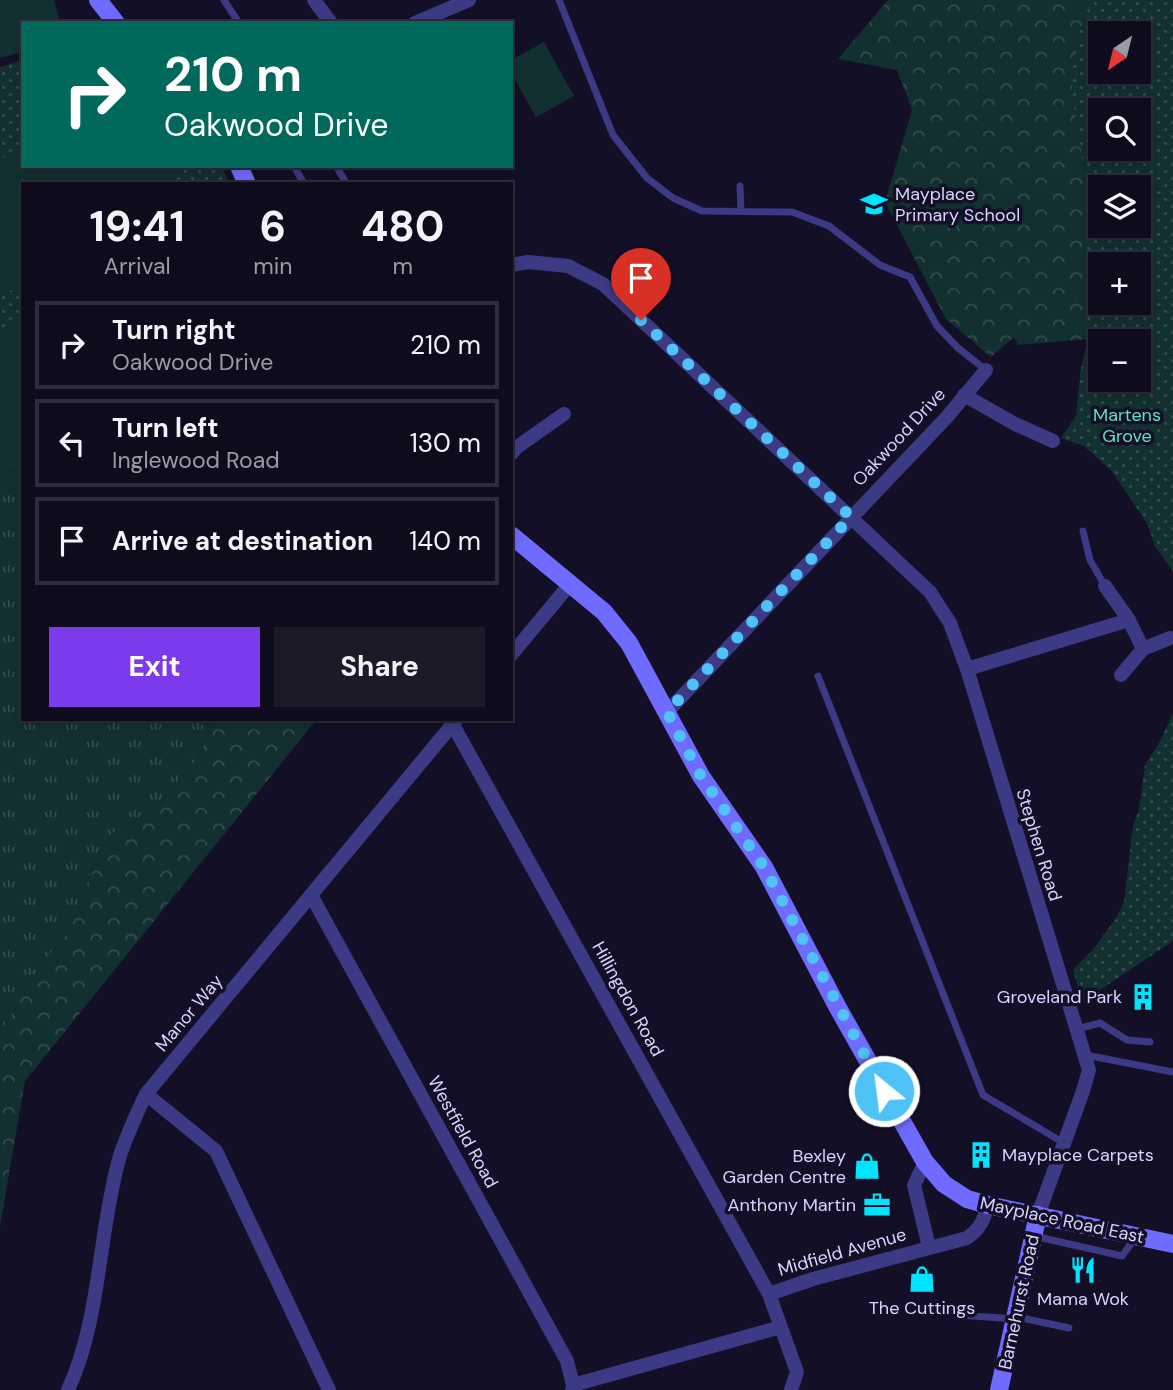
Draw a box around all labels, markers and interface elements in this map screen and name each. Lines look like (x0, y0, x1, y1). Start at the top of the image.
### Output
north arrow (1088, 21, 1152, 84)
map controls (1088, 21, 1151, 392)
text: 210 m (164, 42, 302, 106)
icon: right (49, 49, 140, 140)
button: search (1088, 98, 1151, 161)
text: Oakwood Drive (164, 104, 388, 146)
button: layers (1088, 175, 1151, 238)
place label: Mayplace Primary School (895, 182, 1020, 227)
school or university icon: Mayplace Primary School (859, 189, 889, 219)
text: 19:41 (90, 199, 185, 254)
text: 6 (260, 199, 286, 254)
text: 480 (361, 199, 444, 254)
pin (611, 248, 671, 320)
text: Arrival (104, 251, 171, 281)
text: min (253, 251, 292, 281)
text: m (392, 251, 413, 281)
button: + (1088, 252, 1151, 315)
icon: arrive (622, 259, 660, 297)
text: Turn right (112, 313, 236, 347)
icon: right (53, 326, 91, 364)
text: 210 m (410, 328, 481, 362)
button: − (1088, 329, 1151, 392)
text: Oakwood Drive (112, 347, 273, 377)
street label: Oakwood Drive (847, 383, 951, 491)
park label: Martens Grove (1093, 403, 1161, 448)
text: Turn left (112, 411, 219, 445)
icon: left (53, 424, 91, 462)
text: 130 m (410, 426, 481, 460)
text: Inglewood Road (112, 445, 280, 475)
icon: arrive (53, 522, 91, 560)
text: Arrive at destination (112, 524, 373, 558)
text: 140 m (409, 524, 481, 558)
button: Exit (49, 627, 260, 707)
button: Share (274, 627, 485, 707)
street label: Stephen Road (1011, 786, 1067, 904)
street label: Hillingdon Road (586, 937, 670, 1061)
street label: Manor Way (150, 969, 228, 1057)
building icon: Groveland Park (1128, 982, 1158, 1012)
place label: Groveland Park (997, 985, 1122, 1009)
position arrow (847, 1054, 921, 1128)
street label: Westfield Road (422, 1072, 504, 1192)
building icon: Mayplace Carpets (966, 1140, 996, 1170)
place label: Mayplace Carpets (1002, 1143, 1154, 1167)
place label: Bexley Garden Centre (723, 1144, 846, 1189)
shop icon: Bexley Garden Centre (852, 1151, 882, 1181)
office icon: Anthony Martin (862, 1190, 892, 1220)
street label: Mayplace Road East (978, 1191, 1146, 1249)
place label: Anthony Martin (727, 1193, 856, 1217)
street label: Midfield Avenue (775, 1222, 909, 1282)
street label: Barnehurst Road (993, 1232, 1045, 1372)
restaurant icon: Mama Wok (1068, 1255, 1098, 1285)
shop icon: The Cuttings (907, 1264, 937, 1294)
place label: Mama Wok (1037, 1287, 1129, 1311)
place label: The Cuttings (869, 1296, 975, 1320)

